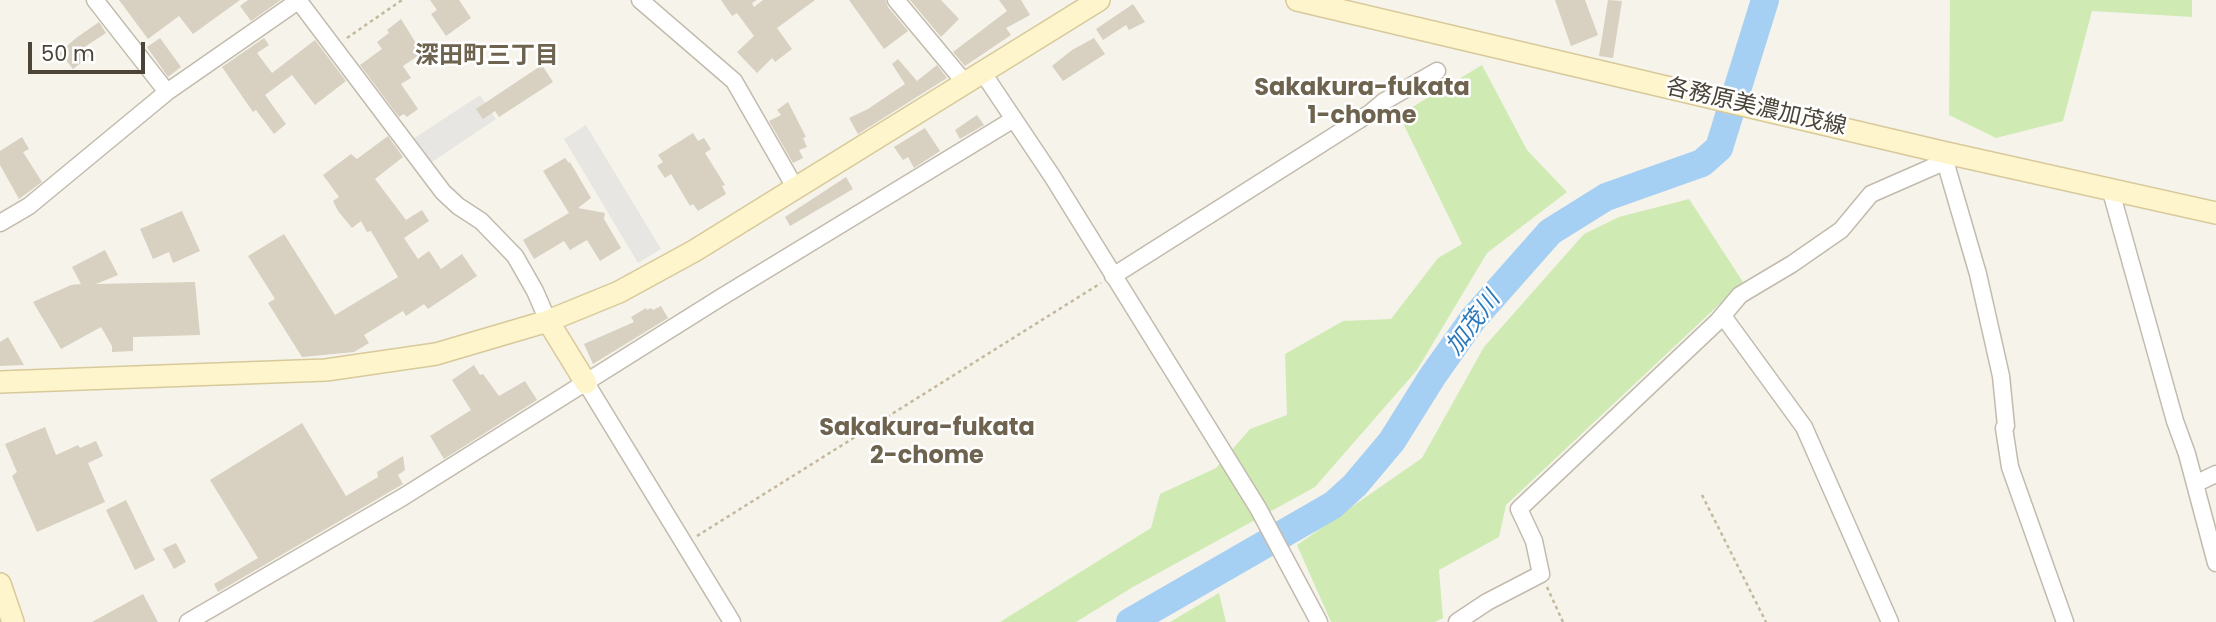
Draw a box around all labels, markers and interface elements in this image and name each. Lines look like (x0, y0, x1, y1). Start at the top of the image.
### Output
scale bar (32, 28, 149, 72)
text: 50 m (41, 39, 95, 68)
district label: 深田町三丁目 (415, 43, 559, 71)
street label: 各務原美濃加茂線 (1663, 74, 1849, 142)
district label: Sakakura-fukata 1-chome (1254, 75, 1470, 131)
water label: 加茂川 (1441, 287, 1507, 361)
district label: Sakakura-fukata 2-chome (819, 415, 1035, 471)

